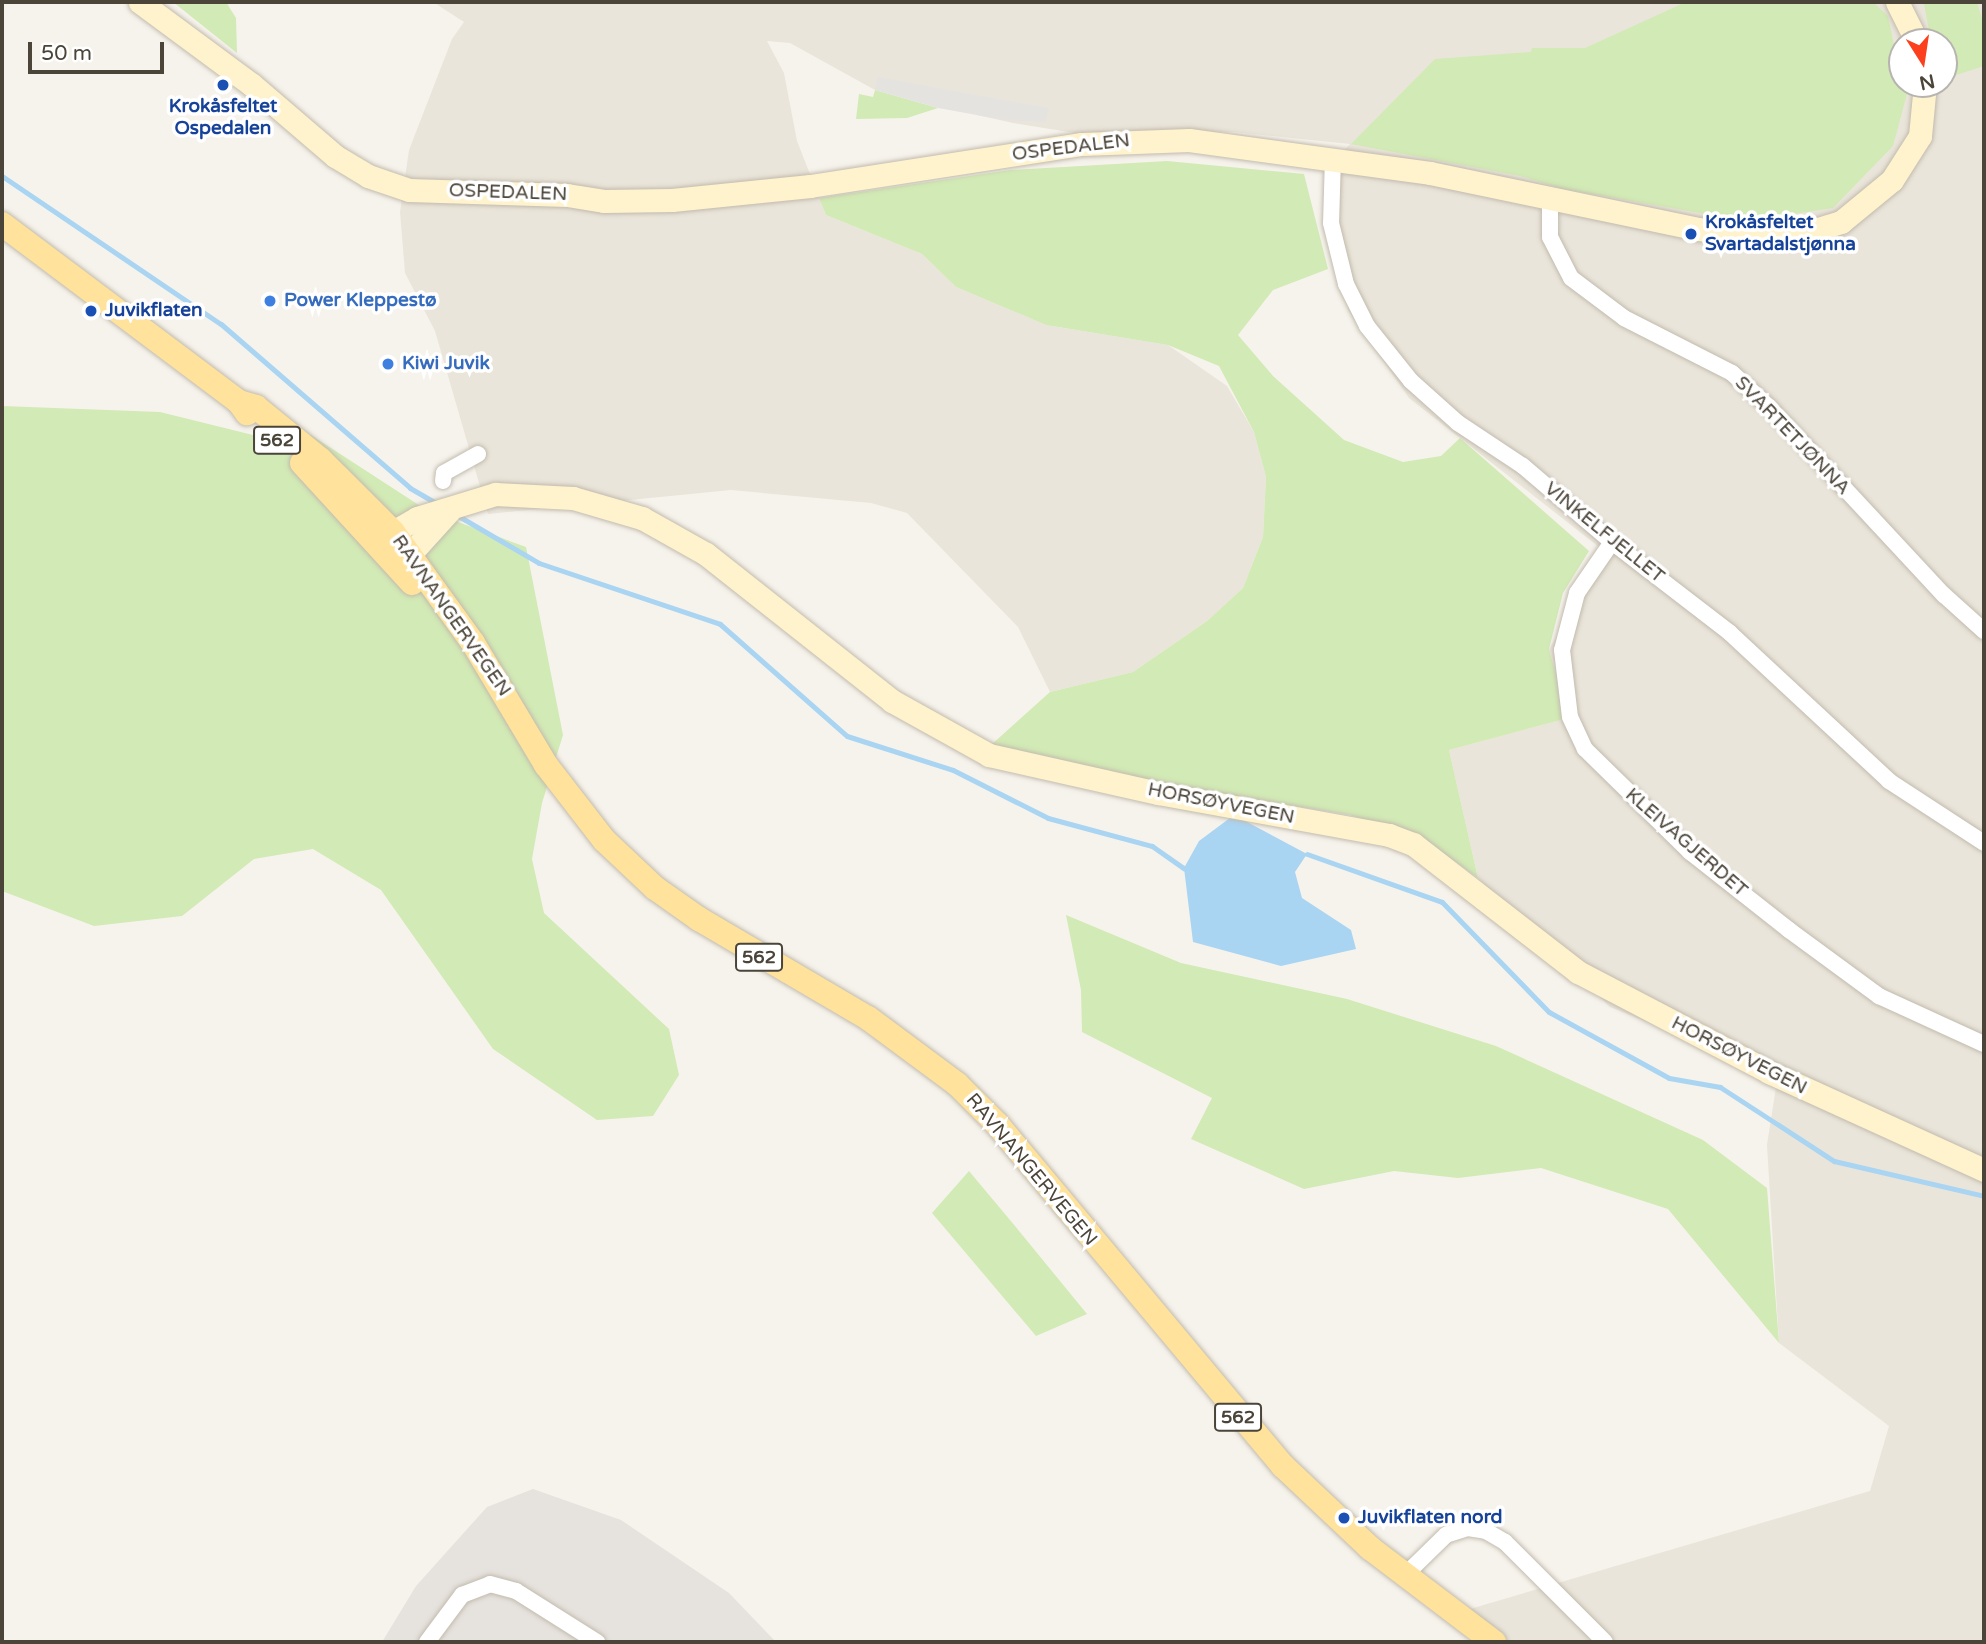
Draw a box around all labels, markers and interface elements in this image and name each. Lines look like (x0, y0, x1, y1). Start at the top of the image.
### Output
scale bar (32, 28, 168, 72)
north arrow (1888, 28, 1958, 98)
text: 50 m (41, 41, 92, 66)
text: N (1917, 69, 1937, 94)
marker: Krokåsfeltet Ospedalen (215, 77, 231, 93)
place label: Krokåsfeltet Ospedalen (169, 96, 277, 140)
street label: OSPEDALEN (1011, 129, 1131, 167)
street label: OSPEDALEN (448, 180, 568, 206)
place label: Krokåsfeltet Svartadalstjønna (1705, 212, 1856, 256)
marker: Krokåsfeltet Svartadalstjønna (1683, 226, 1699, 242)
place label: Power Kleppestø (284, 290, 436, 312)
marker: Power Kleppestø (262, 293, 278, 309)
place label: Juvikflaten (105, 300, 203, 322)
marker: Juvikflaten (83, 303, 99, 319)
place label: Kiwi Juvik (402, 353, 490, 375)
marker: Kiwi Juvik (380, 356, 396, 372)
street label: SVARTETJØNNA (1730, 372, 1854, 500)
road number: 562 (252, 426, 302, 454)
street label: VINKELFJELLET (1539, 478, 1669, 588)
street label: RAVNANGERVEGEN (387, 531, 515, 701)
street label: HORSØYVEGEN (1146, 779, 1296, 829)
street label: KLEIVAGJERDET (1620, 784, 1752, 902)
road number: 562 (734, 942, 784, 972)
street label: HORSØYVEGEN (1667, 1012, 1811, 1100)
street label: RAVNANGERVEGEN (961, 1089, 1101, 1251)
road number: 562 (1214, 1402, 1262, 1432)
place label: Juvikflaten nord (1358, 1507, 1503, 1529)
marker: Juvikflaten nord (1336, 1510, 1352, 1526)

